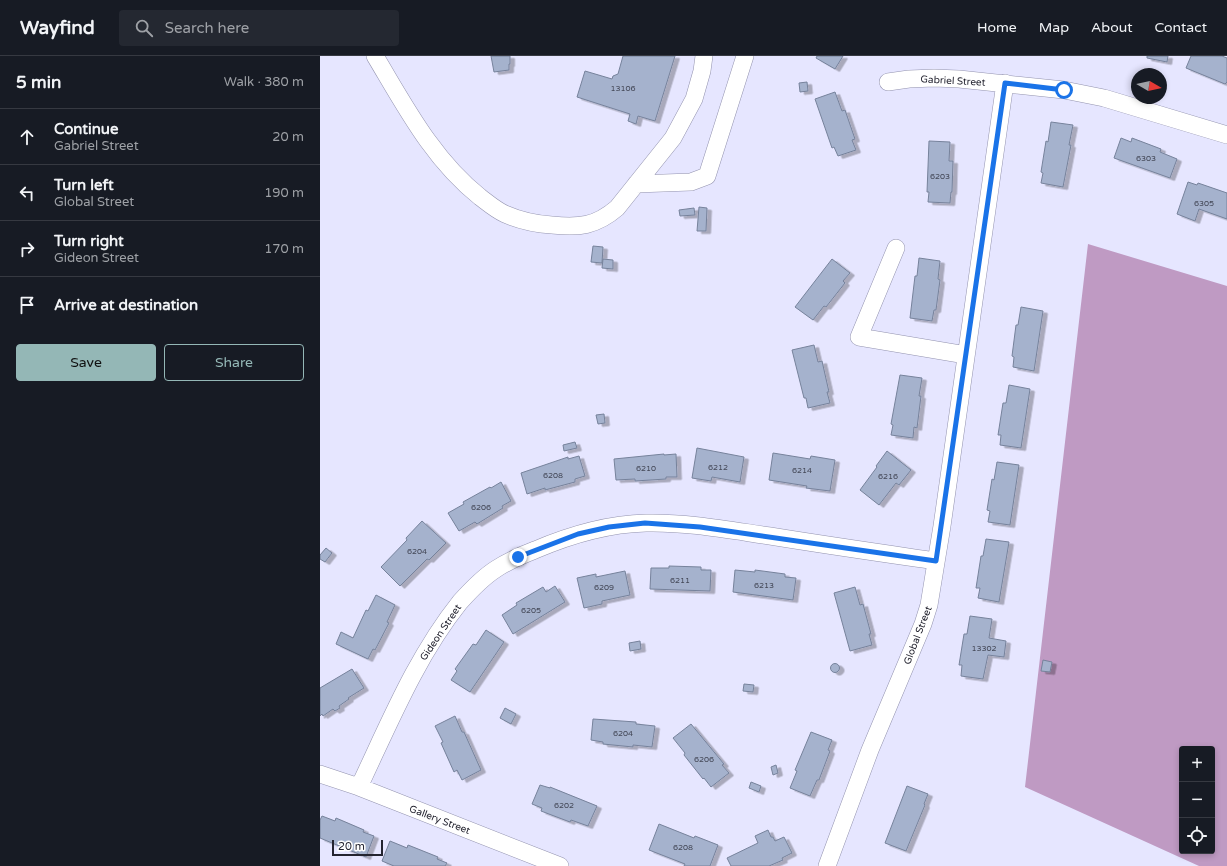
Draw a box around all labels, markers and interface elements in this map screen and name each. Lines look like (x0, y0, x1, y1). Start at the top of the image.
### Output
search box (119, 10, 399, 46)
text: Wayfind (20, 17, 95, 39)
icon: search (133, 17, 155, 39)
text: Search here (165, 19, 249, 37)
text: Home (977, 19, 1017, 36)
text: Map (1039, 19, 1069, 36)
text: About (1091, 19, 1133, 36)
text: Contact (1155, 19, 1207, 36)
north arrow (1131, 68, 1167, 104)
text: 5 min (16, 72, 61, 93)
street label: Gabriel Street (920, 73, 986, 89)
text: Walk · 380 m (224, 74, 304, 90)
route start (1055, 81, 1073, 99)
house number: 13106 (610, 84, 636, 93)
text: Continue (54, 120, 118, 138)
icon: ahead (16, 126, 38, 148)
text: 20 m (272, 129, 304, 145)
text: Gabriel Street (54, 138, 139, 154)
house number: 6303 (1136, 154, 1156, 163)
house number: 6203 (930, 172, 950, 181)
text: Turn left (54, 176, 114, 194)
icon: left (16, 182, 38, 204)
text: 190 m (264, 185, 304, 201)
text: Global Street (54, 194, 134, 210)
house number: 6305 (1194, 199, 1214, 208)
text: Turn right (54, 232, 124, 250)
icon: right (16, 238, 38, 260)
text: 170 m (264, 241, 304, 257)
text: Gideon Street (54, 250, 139, 266)
icon: arrive (16, 294, 38, 316)
text: Arrive at destination (54, 296, 198, 314)
button: Save (16, 344, 156, 381)
button: Share (164, 344, 304, 381)
house number: 6212 (708, 463, 728, 472)
house number: 6210 (636, 464, 656, 473)
house number: 6214 (792, 466, 812, 475)
house number: 6208 (543, 471, 563, 480)
house number: 6216 (878, 472, 898, 481)
house number: 6206 (471, 503, 491, 512)
house number: 6204 (407, 547, 427, 556)
route end (509, 548, 527, 566)
house number: 6211 (670, 576, 690, 585)
house number: 6213 (754, 581, 774, 590)
house number: 6209 (594, 583, 614, 592)
street label: Gideon Street (418, 602, 464, 663)
street label: Global Street (901, 604, 935, 666)
house number: 6205 (521, 606, 541, 615)
house number: 13302 (971, 644, 997, 653)
house number: 6204 (613, 729, 633, 738)
map controls (1179, 746, 1215, 854)
button: + (1179, 746, 1215, 782)
house number: 6206 (694, 755, 714, 764)
button: − (1179, 782, 1215, 818)
house number: 6202 (554, 801, 574, 810)
street label: Gallery Street (408, 803, 472, 837)
button: locate (1179, 818, 1215, 854)
scale bar (332, 838, 383, 857)
text: 20 m (338, 840, 365, 853)
house number: 6208 (673, 843, 693, 852)

